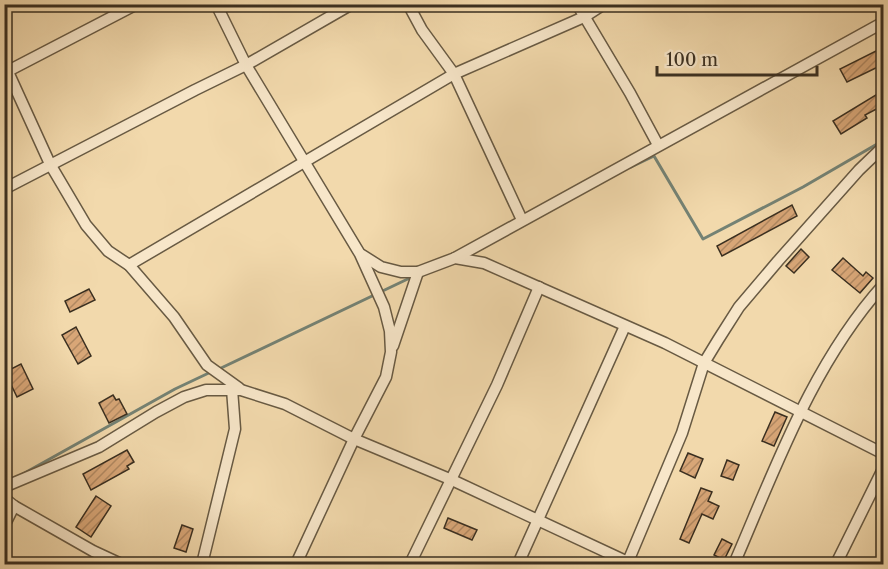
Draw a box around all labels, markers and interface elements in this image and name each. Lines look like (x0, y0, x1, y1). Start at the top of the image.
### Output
scale bar (657, 39, 818, 77)
text: 100 m (666, 49, 718, 71)

